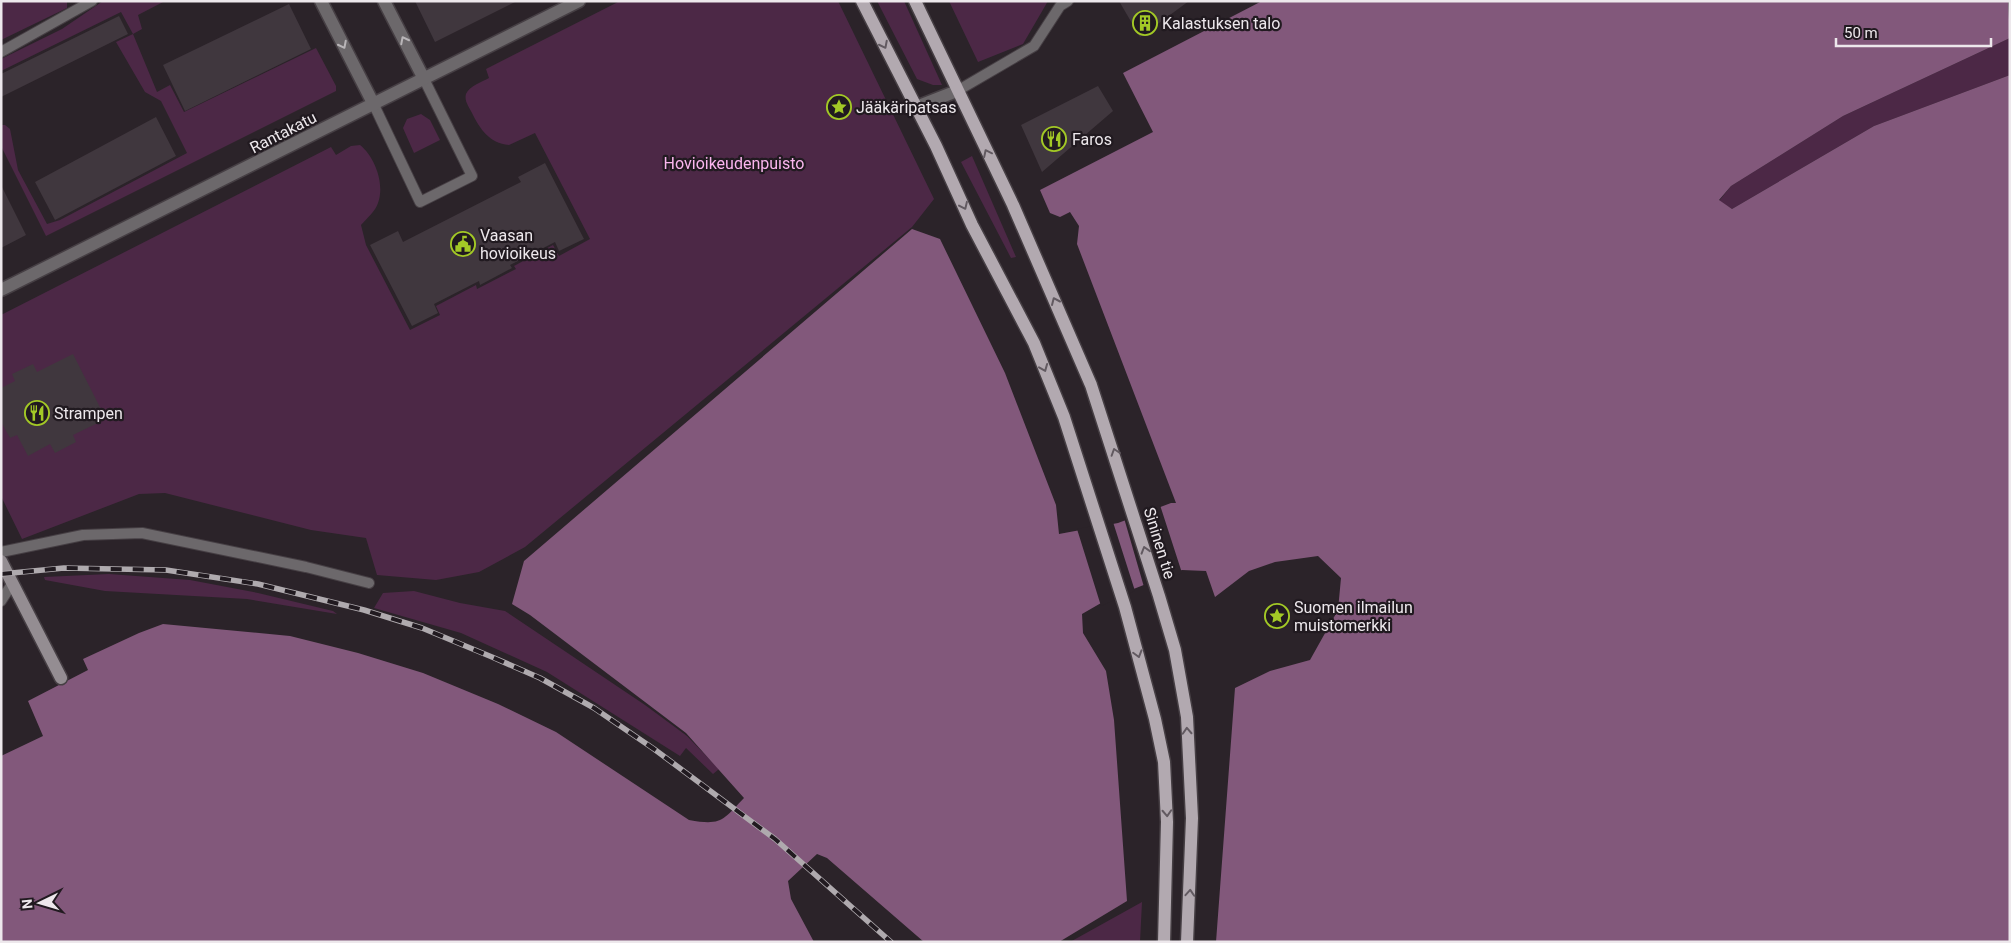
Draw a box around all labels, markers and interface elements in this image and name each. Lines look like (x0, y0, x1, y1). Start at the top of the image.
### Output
building icon: Kalastuksen talo (1132, 10, 1158, 36)
place label: Kalastuksen talo (1162, 14, 1280, 33)
scale bar (1836, 15, 1991, 47)
text: 50 m (1844, 24, 1878, 42)
one-way arrow (400, 36, 410, 45)
one-way arrow (337, 40, 348, 49)
one-way arrow (878, 40, 888, 49)
place icon: Jääkäripatsas (826, 94, 852, 120)
place label: Jääkäripatsas (856, 98, 957, 117)
street label: Rantakatu (247, 108, 320, 157)
restaurant icon: Faros (1041, 126, 1067, 152)
place label: Faros (1072, 130, 1112, 149)
one-way arrow (983, 150, 993, 159)
park label: Hovioikeudenpuisto (664, 154, 804, 173)
one-way arrow (958, 201, 968, 210)
place label: Vaasan hovioikeus (480, 226, 556, 263)
public building icon: Vaasan hovioikeus (450, 231, 476, 257)
one-way arrow (1050, 297, 1061, 306)
one-way arrow (1039, 363, 1049, 371)
restaurant icon: Strampen (24, 400, 50, 426)
place label: Strampen (54, 404, 123, 423)
one-way arrow (1110, 448, 1120, 457)
street label: Sininen tie (1140, 505, 1179, 581)
one-way arrow (1141, 546, 1151, 554)
place label: Suomen ilmailun muistomerkki (1294, 598, 1413, 635)
place icon: Suomen ilmailun muistomerkki (1264, 603, 1290, 629)
one-way arrow (1132, 650, 1142, 658)
one-way arrow (1182, 727, 1193, 735)
one-way arrow (1161, 810, 1172, 818)
north arrow (15, 878, 65, 928)
one-way arrow (1184, 889, 1195, 897)
text: N (19, 899, 35, 910)

